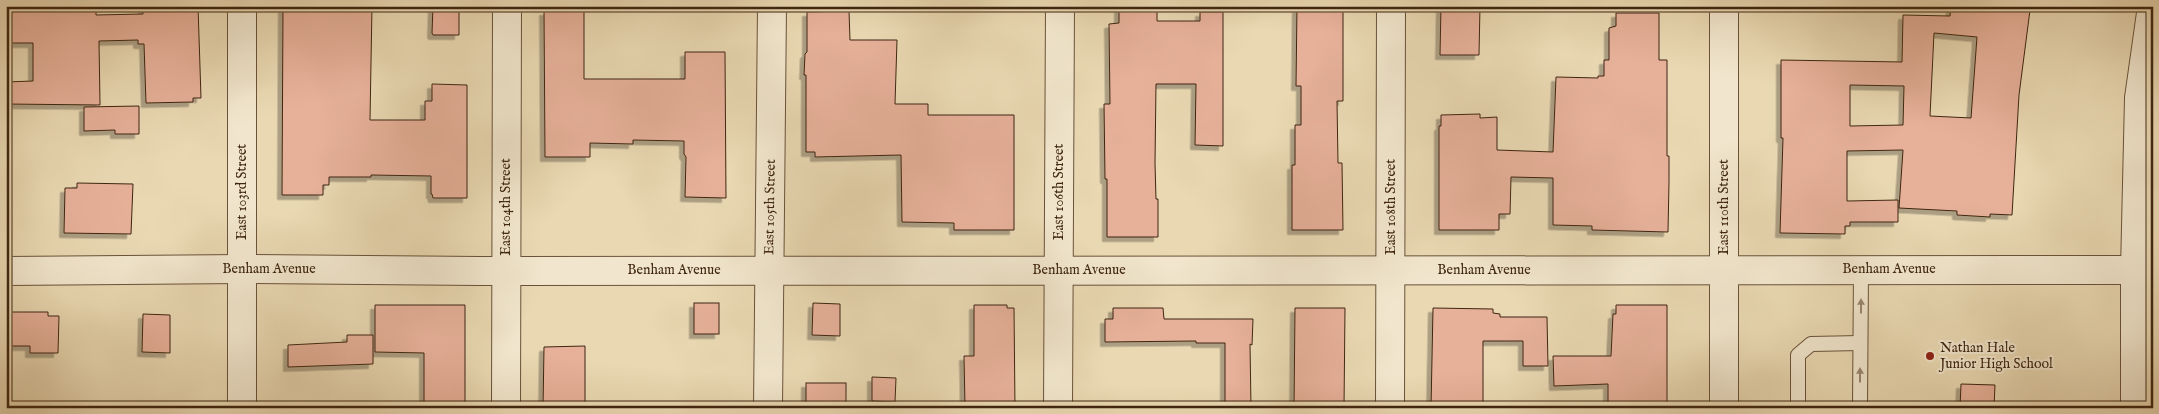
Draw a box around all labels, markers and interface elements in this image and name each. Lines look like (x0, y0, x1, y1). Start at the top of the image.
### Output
street label: East 103rd Street (233, 144, 251, 240)
street label: East 106th Street (1050, 144, 1068, 240)
street label: East 104th Street (497, 158, 515, 256)
street label: East 105th Street (760, 159, 780, 255)
street label: East 108th Street (1382, 159, 1400, 255)
street label: East 110th Street (1715, 159, 1733, 255)
street label: Benham Avenue (222, 260, 316, 278)
street label: Benham Avenue (1842, 260, 1936, 278)
street label: Benham Avenue (627, 261, 721, 279)
street label: Benham Avenue (1032, 261, 1126, 279)
street label: Benham Avenue (1437, 261, 1531, 279)
one-way arrow (1857, 298, 1865, 314)
place label: Nathan Hale Junior High School (1938, 339, 2053, 373)
marker: Nathan Hale Junior High School (1924, 350, 1936, 362)
one-way arrow (1856, 367, 1864, 383)

